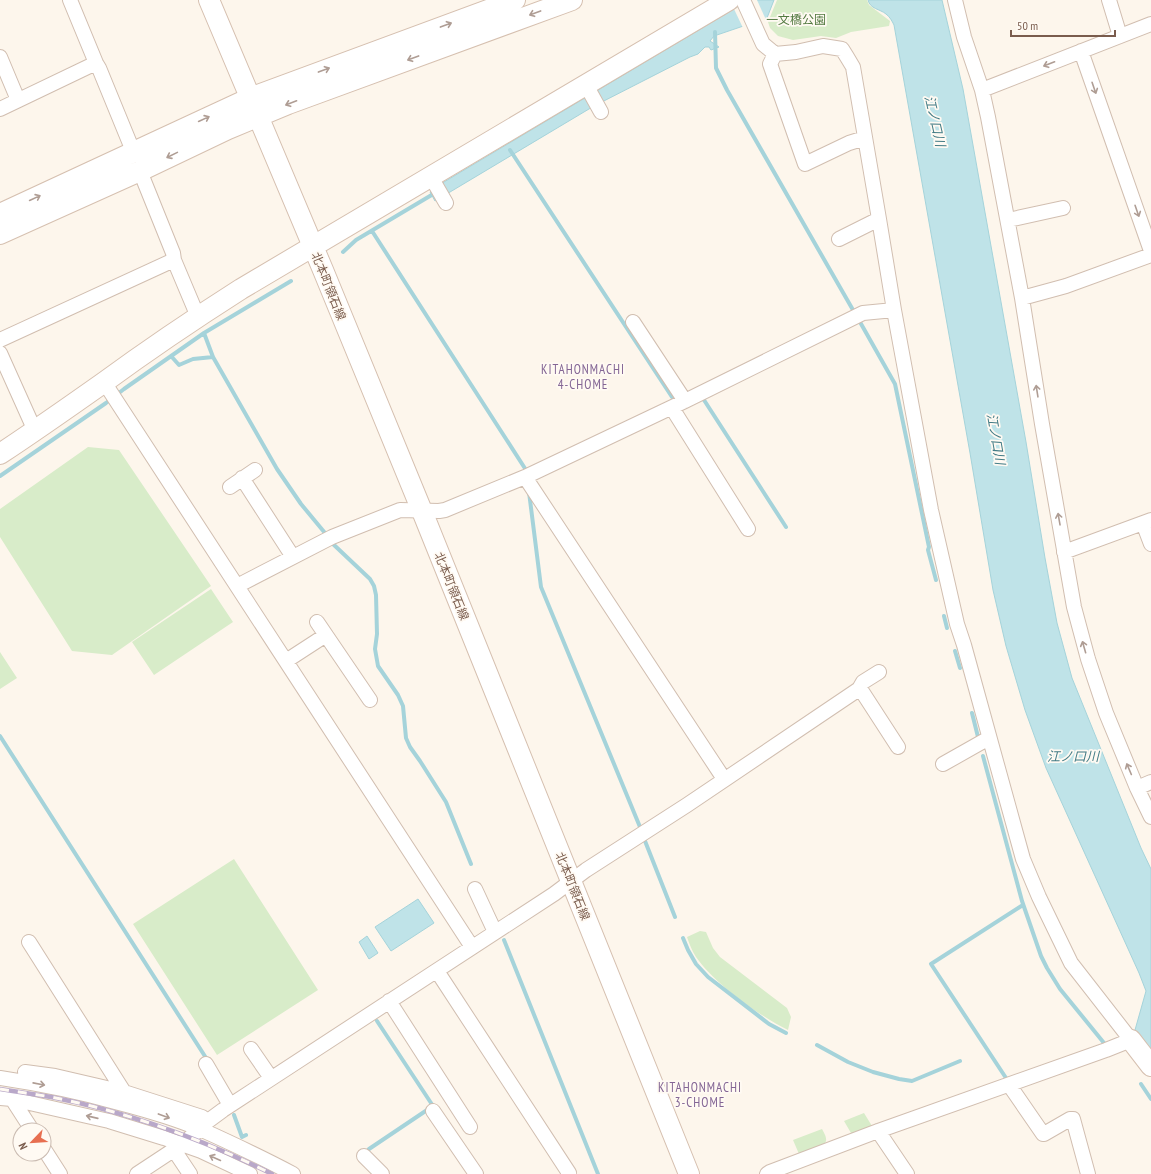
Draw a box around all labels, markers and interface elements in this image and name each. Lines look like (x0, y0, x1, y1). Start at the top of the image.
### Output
one-way arrow (530, 10, 542, 18)
park label: 一文橋公園 (766, 12, 826, 27)
scale bar (1011, 12, 1115, 38)
text: 50 m (1017, 18, 1038, 33)
one-way arrow (440, 21, 453, 28)
one-way arrow (407, 55, 420, 62)
one-way arrow (1044, 60, 1056, 68)
one-way arrow (318, 65, 330, 73)
one-way arrow (1090, 82, 1098, 94)
water label: 江ノ口川 (921, 94, 950, 150)
one-way arrow (285, 99, 297, 107)
one-way arrow (198, 115, 210, 122)
one-way arrow (166, 152, 178, 159)
one-way arrow (29, 194, 41, 201)
one-way arrow (1134, 204, 1141, 217)
street label: 北本町領石線 (309, 250, 349, 322)
district label: KITAHONMACHI 4-CHOME (541, 361, 625, 393)
one-way arrow (1033, 385, 1041, 398)
water label: 江ノ口川 (983, 412, 1009, 468)
one-way arrow (1054, 513, 1062, 526)
street label: 北本町領石線 (432, 550, 472, 622)
one-way arrow (1080, 641, 1087, 654)
water label: 江ノ口川 (1047, 748, 1101, 765)
one-way arrow (1125, 763, 1133, 775)
street label: 北本町領石線 (553, 850, 593, 922)
district label: KITAHONMACHI 3-CHOME (658, 1079, 742, 1111)
one-way arrow (32, 1081, 45, 1089)
one-way arrow (85, 1113, 98, 1121)
one-way arrow (158, 1113, 170, 1121)
north arrow (12, 1122, 52, 1162)
text: N (15, 1141, 31, 1152)
one-way arrow (209, 1153, 221, 1161)

